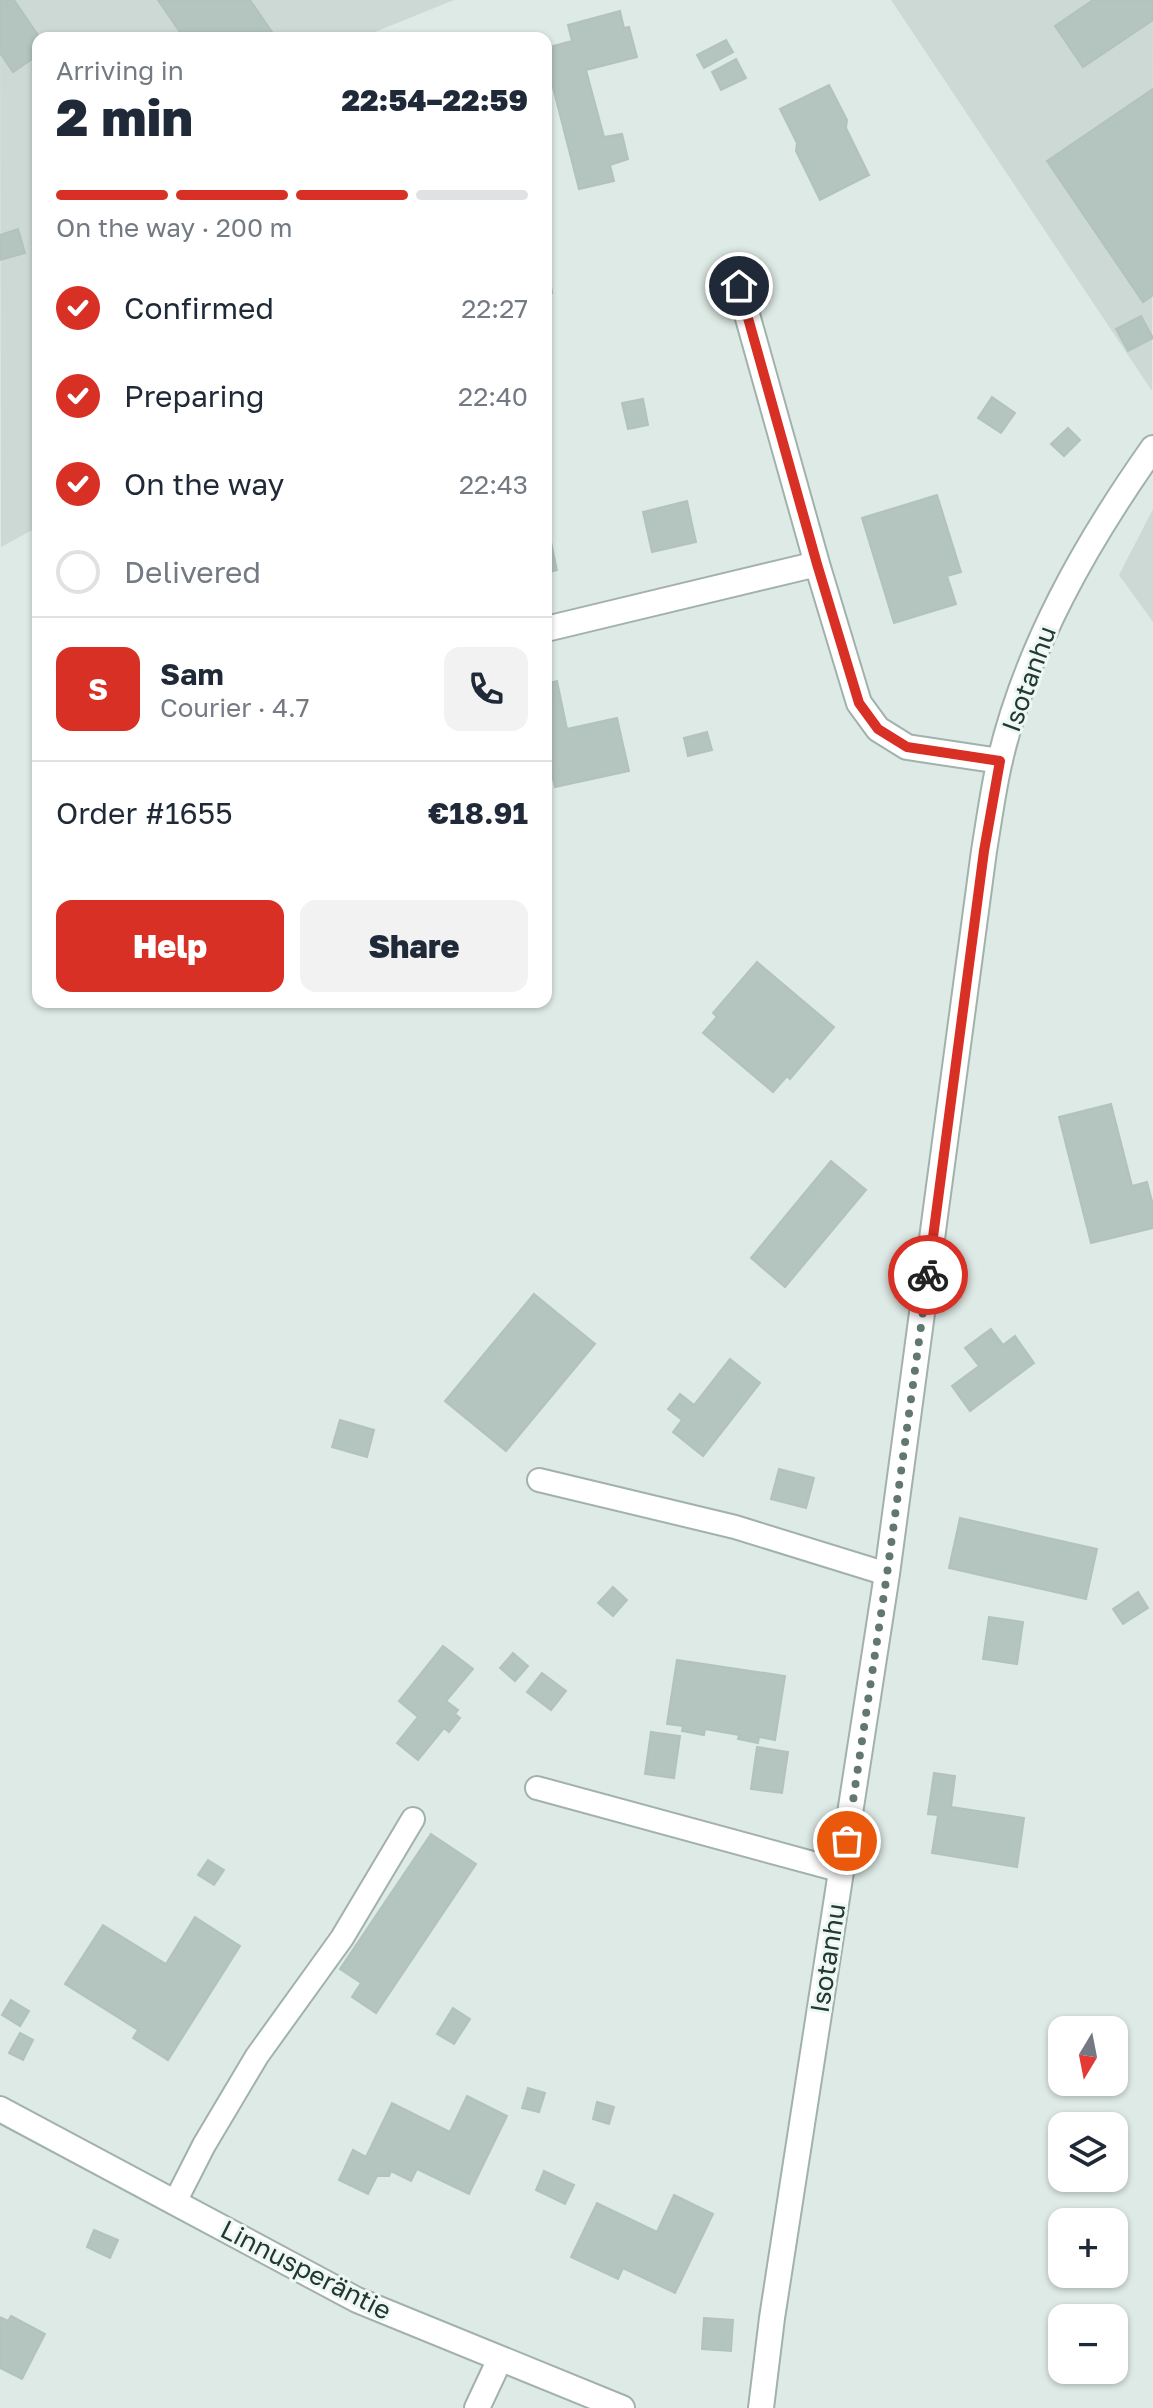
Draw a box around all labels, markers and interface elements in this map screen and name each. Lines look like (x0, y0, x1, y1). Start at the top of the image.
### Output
text: Arriving in (56, 55, 184, 86)
text: 22:54–22:59 (341, 82, 528, 118)
text: 2 min (56, 85, 193, 147)
text: On the way · 200 m (56, 212, 293, 243)
pin (705, 252, 773, 320)
icon: home (717, 264, 761, 308)
icon: check (56, 286, 100, 330)
text: Confirmed (124, 290, 274, 326)
text: 22:27 (461, 293, 528, 324)
icon: check (56, 374, 100, 418)
text: Preparing (124, 378, 265, 414)
text: 22:40 (458, 381, 528, 412)
icon: check (56, 462, 100, 506)
text: On the way (124, 466, 284, 502)
text: 22:43 (459, 469, 528, 500)
text: Delivered (124, 554, 261, 590)
street label: Isotanhu (995, 622, 1062, 736)
button: phone (444, 647, 528, 731)
text: Sam (160, 656, 224, 692)
text: S (88, 671, 108, 707)
text: Courier · 4.7 (160, 692, 310, 723)
text: Order #1655 (56, 795, 233, 831)
text: €18.91 (428, 795, 528, 831)
button: Help (56, 900, 284, 992)
button: Share (300, 900, 528, 992)
courier (888, 1235, 968, 1315)
icon: bike (906, 1253, 950, 1297)
pin (813, 1807, 881, 1875)
icon: bag (825, 1819, 869, 1863)
street label: Isotanhu (804, 1901, 851, 2015)
north arrow (1048, 2016, 1128, 2096)
map controls (1048, 2016, 1128, 2384)
button: layers (1048, 2112, 1128, 2192)
button: + (1048, 2208, 1128, 2288)
street label: Linnusperäntie (216, 2213, 397, 2326)
button: − (1048, 2304, 1128, 2384)

